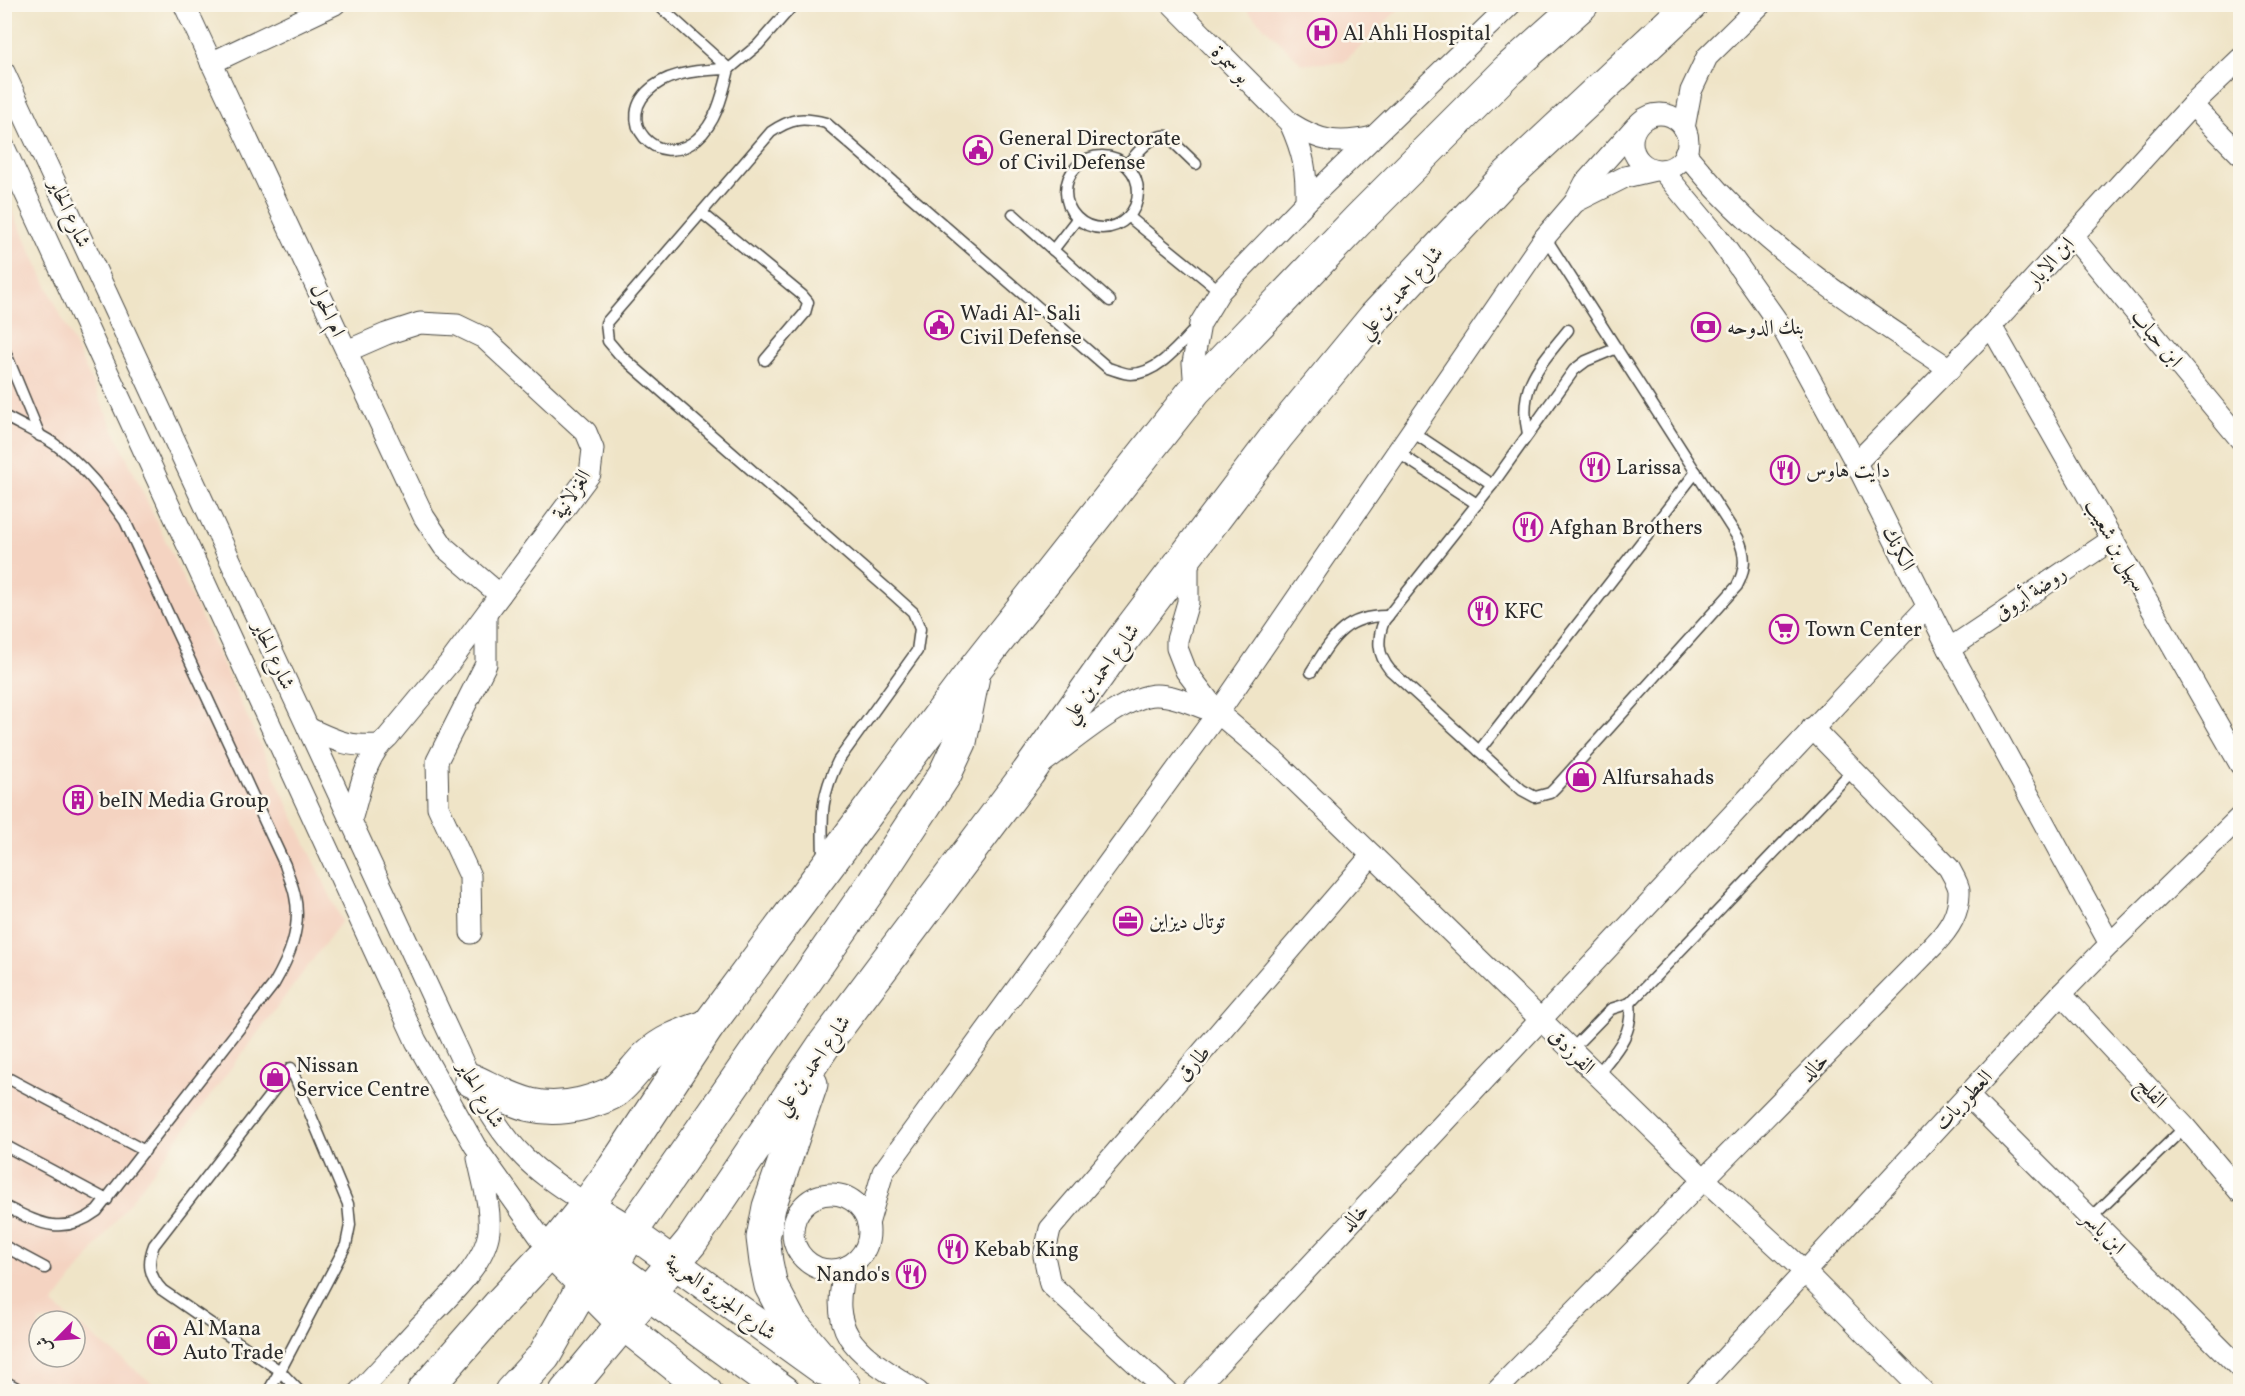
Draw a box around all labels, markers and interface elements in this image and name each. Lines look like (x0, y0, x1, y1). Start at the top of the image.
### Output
hospital icon: Al Ahli Hospital (1306, 17, 1338, 49)
place label: Al Ahli Hospital (1343, 20, 1491, 49)
street label: بو سمرة (1204, 39, 1256, 91)
place label: General Directorate of Civil Defense (999, 125, 1181, 178)
public building icon: General Directorate of Civil Defense (962, 134, 994, 166)
street label: شارع الحاير (37, 172, 97, 254)
street label: ابن الابار (2019, 231, 2082, 296)
street label: شارع احمد بن علي (1351, 240, 1454, 349)
street label: ام الحول (300, 279, 352, 343)
place label: Wadi Al- Sali Civil Defense (960, 300, 1082, 353)
street label: ابن حباب (2123, 304, 2189, 374)
public building icon: Wadi Al- Sali Civil Defense (923, 309, 955, 341)
bank icon: بنك الدوحه (1690, 311, 1722, 343)
place label: بنك الدوحه (1727, 314, 1804, 343)
restaurant icon: Larissa (1579, 451, 1611, 483)
place label: Larissa (1616, 454, 1682, 483)
restaurant icon: دايت هاوس (1769, 454, 1801, 486)
place label: دايت هاوس (1806, 457, 1890, 486)
street label: الغزلانية (545, 464, 599, 525)
street label: سهيل بن شعيب (2076, 494, 2153, 598)
restaurant icon: Afghan Brothers (1512, 511, 1544, 543)
place label: Afghan Brothers (1549, 514, 1703, 543)
street label: الكرنك (1874, 521, 1921, 576)
street label: روضة أبروق (1988, 558, 2073, 629)
restaurant icon: KFC (1467, 595, 1499, 627)
place label: KFC (1504, 598, 1544, 627)
supermarket icon: Town Center (1768, 613, 1800, 645)
street label: شارع الحاير (241, 614, 301, 696)
place label: Town Center (1805, 616, 1922, 645)
street label: شارع احمد بن علي (1055, 618, 1150, 732)
shop icon: Alfursahads (1565, 761, 1597, 793)
place label: Alfursahads (1602, 764, 1714, 793)
building icon: beIN Media Group (62, 784, 94, 816)
place label: beIN Media Group (99, 787, 269, 816)
office icon: توتال ديزاين (1112, 905, 1144, 937)
place label: توتال ديزاين (1149, 908, 1226, 937)
street label: شارع احمد بن علي (768, 1010, 862, 1124)
street label: الفرزدق (1541, 1022, 1601, 1082)
street label: طارق (1170, 1040, 1218, 1088)
street label: خالد (1794, 1047, 1836, 1089)
place label: Nissan Service Centre (296, 1052, 430, 1105)
street label: شارع الحاير (446, 1054, 511, 1135)
shop icon: Nissan Service Centre (259, 1061, 291, 1093)
street label: العطوريات (1928, 1064, 2000, 1138)
street label: الفلج (2127, 1071, 2173, 1117)
street label: خالد (1334, 1197, 1376, 1239)
street label: ابن ياسر (2073, 1203, 2132, 1262)
restaurant icon: Kebab King (937, 1233, 969, 1265)
place label: Kebab King (974, 1236, 1079, 1265)
street label: شارع الجزيرة العربية (657, 1248, 782, 1350)
restaurant icon: Nando's (895, 1258, 927, 1290)
place label: Nando's (816, 1261, 890, 1290)
north arrow (27, 1309, 87, 1369)
place label: Al Mana Auto Trade (183, 1315, 284, 1368)
shop icon: Al Mana Auto Trade (146, 1324, 178, 1356)
text: ش (32, 1333, 59, 1356)

